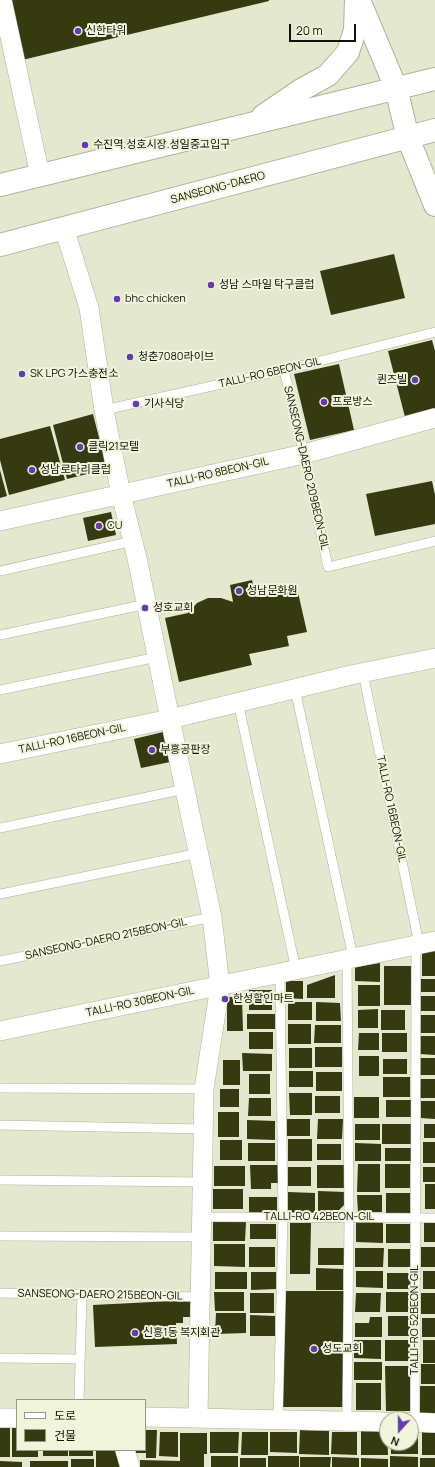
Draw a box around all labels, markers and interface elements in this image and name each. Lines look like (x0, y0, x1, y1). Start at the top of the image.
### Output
scale bar (291, 16, 358, 42)
text: 20 m (296, 22, 323, 39)
place label: 신한타워 (86, 24, 126, 38)
marker: 신한타워 (73, 26, 83, 36)
place label: 수진역.성호시장.성일중고입구 (93, 138, 230, 152)
marker: 수진역.성호시장.성일중고입구 (80, 140, 90, 150)
street label: SANSEONG-DAERO (169, 169, 267, 207)
place label: 성남 스마일 탁구클럽 (219, 278, 314, 292)
marker: 성남 스마일 탁구클럽 (206, 280, 216, 290)
place label: bhc chicken (125, 292, 186, 306)
marker: bhc chicken (112, 294, 122, 304)
place label: 청춘7080라이브 (138, 350, 214, 364)
marker: 청춘7080라이브 (125, 352, 135, 362)
street label: TALLI-RO 6BEON-GIL (218, 355, 322, 391)
place label: SK LPG 가스충전소 (30, 367, 118, 381)
marker: SK LPG 가스충전소 (17, 369, 27, 379)
place label: 퀸즈빌 (377, 373, 407, 387)
marker: 퀸즈빌 (410, 375, 420, 385)
street label: SANSEONG-DAERO 209BEON-GIL (281, 385, 331, 551)
place label: 프로방스 (332, 395, 372, 409)
place label: 기사식당 (144, 397, 184, 411)
marker: 프로방스 (319, 397, 329, 407)
marker: 기사식당 (131, 399, 141, 409)
place label: 클릭21모텔 (88, 440, 139, 454)
marker: 클릭21모텔 (75, 442, 85, 452)
street label: TALLI-RO 8BEON-GIL (166, 455, 270, 491)
place label: 성남로타리클럽 (40, 463, 111, 477)
marker: 성남로타리클럽 (27, 465, 37, 475)
place label: CU (107, 519, 123, 533)
marker: CU (94, 521, 104, 531)
place label: 성남문화원 (247, 584, 298, 598)
marker: 성남문화원 (234, 586, 244, 596)
place label: 성호교회 (153, 601, 193, 615)
marker: 성호교회 (140, 603, 150, 613)
street label: TALLI-RO 16BEON-GIL (17, 721, 127, 757)
place label: 부흥공판장 (160, 743, 211, 757)
marker: 부흥공판장 (147, 745, 157, 755)
street label: TALLI-RO 16BEON-GIL (373, 754, 409, 864)
street label: SANSEONG-DAERO 215BEON-GIL (24, 915, 188, 963)
street label: TALLI-RO 30BEON-GIL (85, 984, 195, 1020)
place label: 한성할인마트 (233, 992, 294, 1006)
marker: 한성할인마트 (220, 994, 230, 1004)
street label: TALLI-RO 42BEON-GIL (264, 1210, 374, 1224)
street label: TALLI-RO 52BEON-GIL (408, 1265, 422, 1375)
street label: SANSEONG-DAERO 215BEON-GIL (17, 1287, 183, 1303)
place label: 신흥1동 복지회관 (143, 1326, 220, 1340)
marker: 신흥1동 복지회관 (130, 1328, 140, 1338)
place label: 성도교회 (322, 1342, 362, 1356)
marker: 성도교회 (309, 1344, 319, 1354)
legend (16, 1399, 146, 1451)
text: 도로 (54, 1407, 76, 1424)
north arrow (379, 1411, 419, 1451)
text: 건물 (54, 1427, 76, 1444)
text: N (389, 1433, 401, 1450)

